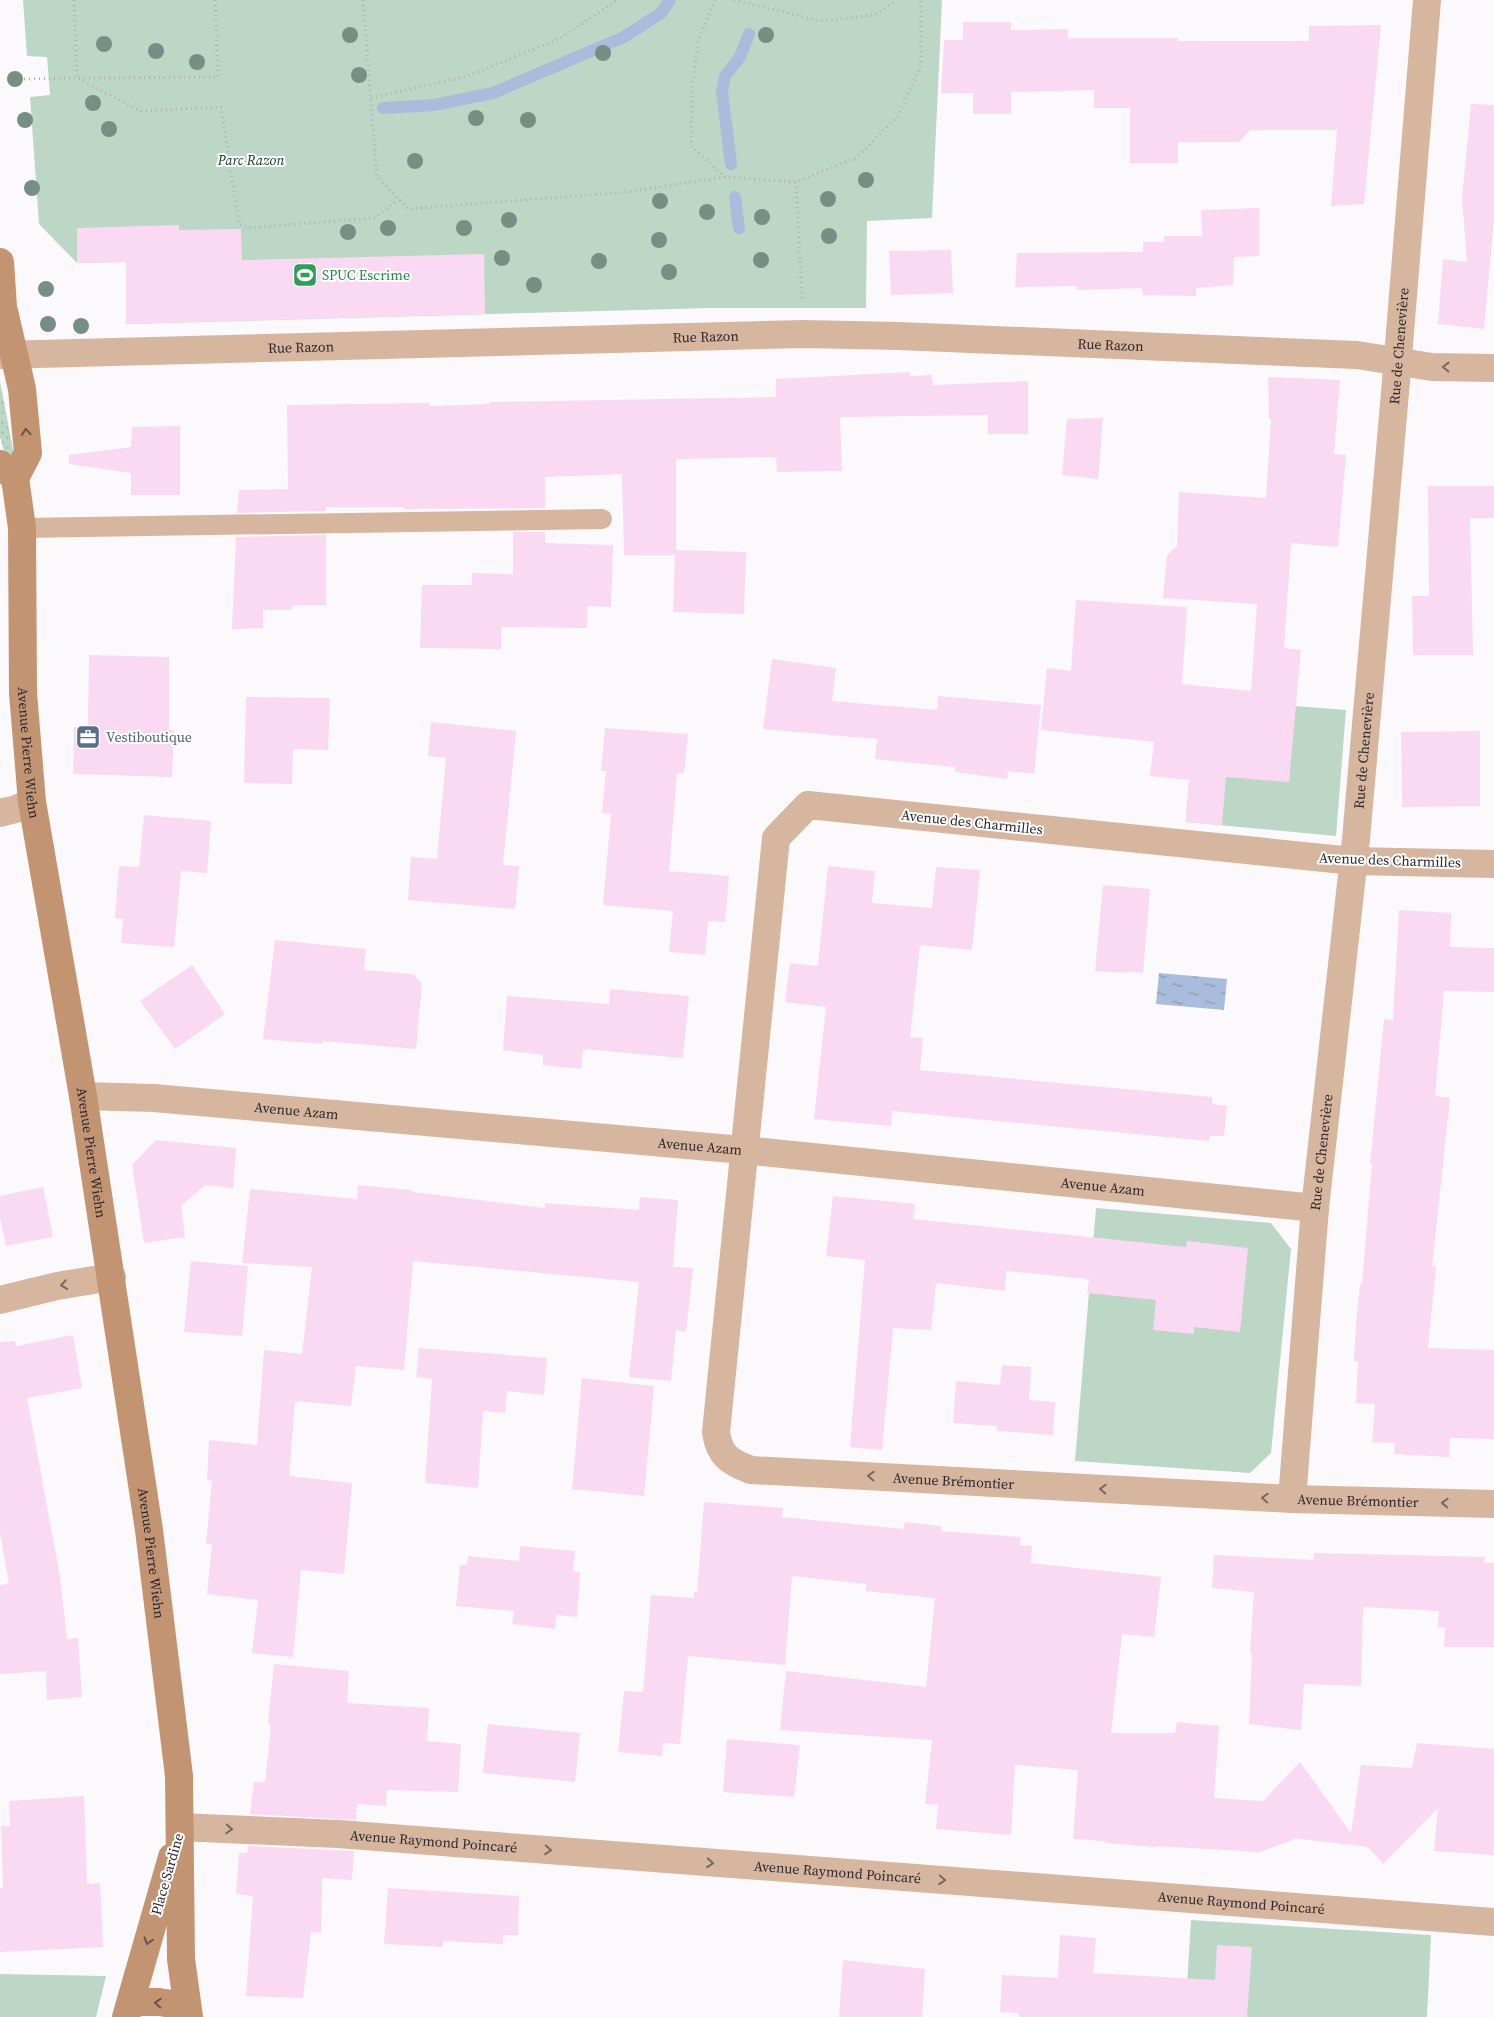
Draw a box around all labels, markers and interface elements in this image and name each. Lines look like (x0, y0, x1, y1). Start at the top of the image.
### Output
park label: Parc Razon (217, 150, 284, 170)
sports icon: SPUC Escrime (292, 262, 318, 288)
place label: SPUC Escrime (322, 265, 410, 285)
street label: Rue de Chenevière (1384, 287, 1414, 405)
street label: Rue Razon (672, 326, 740, 347)
street label: Rue Razon (1077, 333, 1145, 356)
street label: Rue Razon (268, 336, 335, 358)
one-way arrow (1441, 362, 1449, 372)
one-way arrow (21, 428, 32, 436)
street label: Avenue Pierre Wiehn (13, 687, 45, 821)
street label: Rue de Chenevière (1349, 691, 1379, 810)
office icon: Vestiboutique (75, 724, 101, 750)
place label: Vestiboutique (106, 727, 192, 747)
street label: Avenue des Charmilles (900, 805, 1044, 839)
street label: Avenue des Charmilles (1319, 848, 1461, 872)
street label: Avenue Pierre Wiehn (72, 1086, 111, 1220)
street label: Rue de Chenevière (1305, 1093, 1338, 1211)
street label: Avenue Azam (253, 1097, 340, 1124)
street label: Avenue Azam (657, 1133, 743, 1160)
street label: Avenue Azam (1060, 1172, 1146, 1201)
one-way arrow (59, 1280, 68, 1290)
street label: Avenue Brémontier (892, 1468, 1015, 1494)
one-way arrow (867, 1471, 875, 1482)
one-way arrow (1099, 1483, 1107, 1494)
street label: Avenue Pierre Wiehn (133, 1486, 170, 1620)
street label: Avenue Brémontier (1297, 1489, 1419, 1512)
one-way arrow (1261, 1492, 1269, 1503)
one-way arrow (1441, 1498, 1449, 1508)
one-way arrow (226, 1824, 233, 1834)
street label: Avenue Raymond Poincaré (349, 1825, 518, 1858)
street label: Place Sardine (146, 1831, 188, 1917)
one-way arrow (544, 1845, 552, 1856)
street label: Avenue Raymond Poincaré (753, 1856, 922, 1888)
one-way arrow (706, 1857, 714, 1868)
one-way arrow (938, 1874, 946, 1885)
street label: Avenue Raymond Poincaré (1157, 1886, 1326, 1919)
one-way arrow (143, 1937, 154, 1946)
one-way arrow (154, 1997, 162, 2008)

